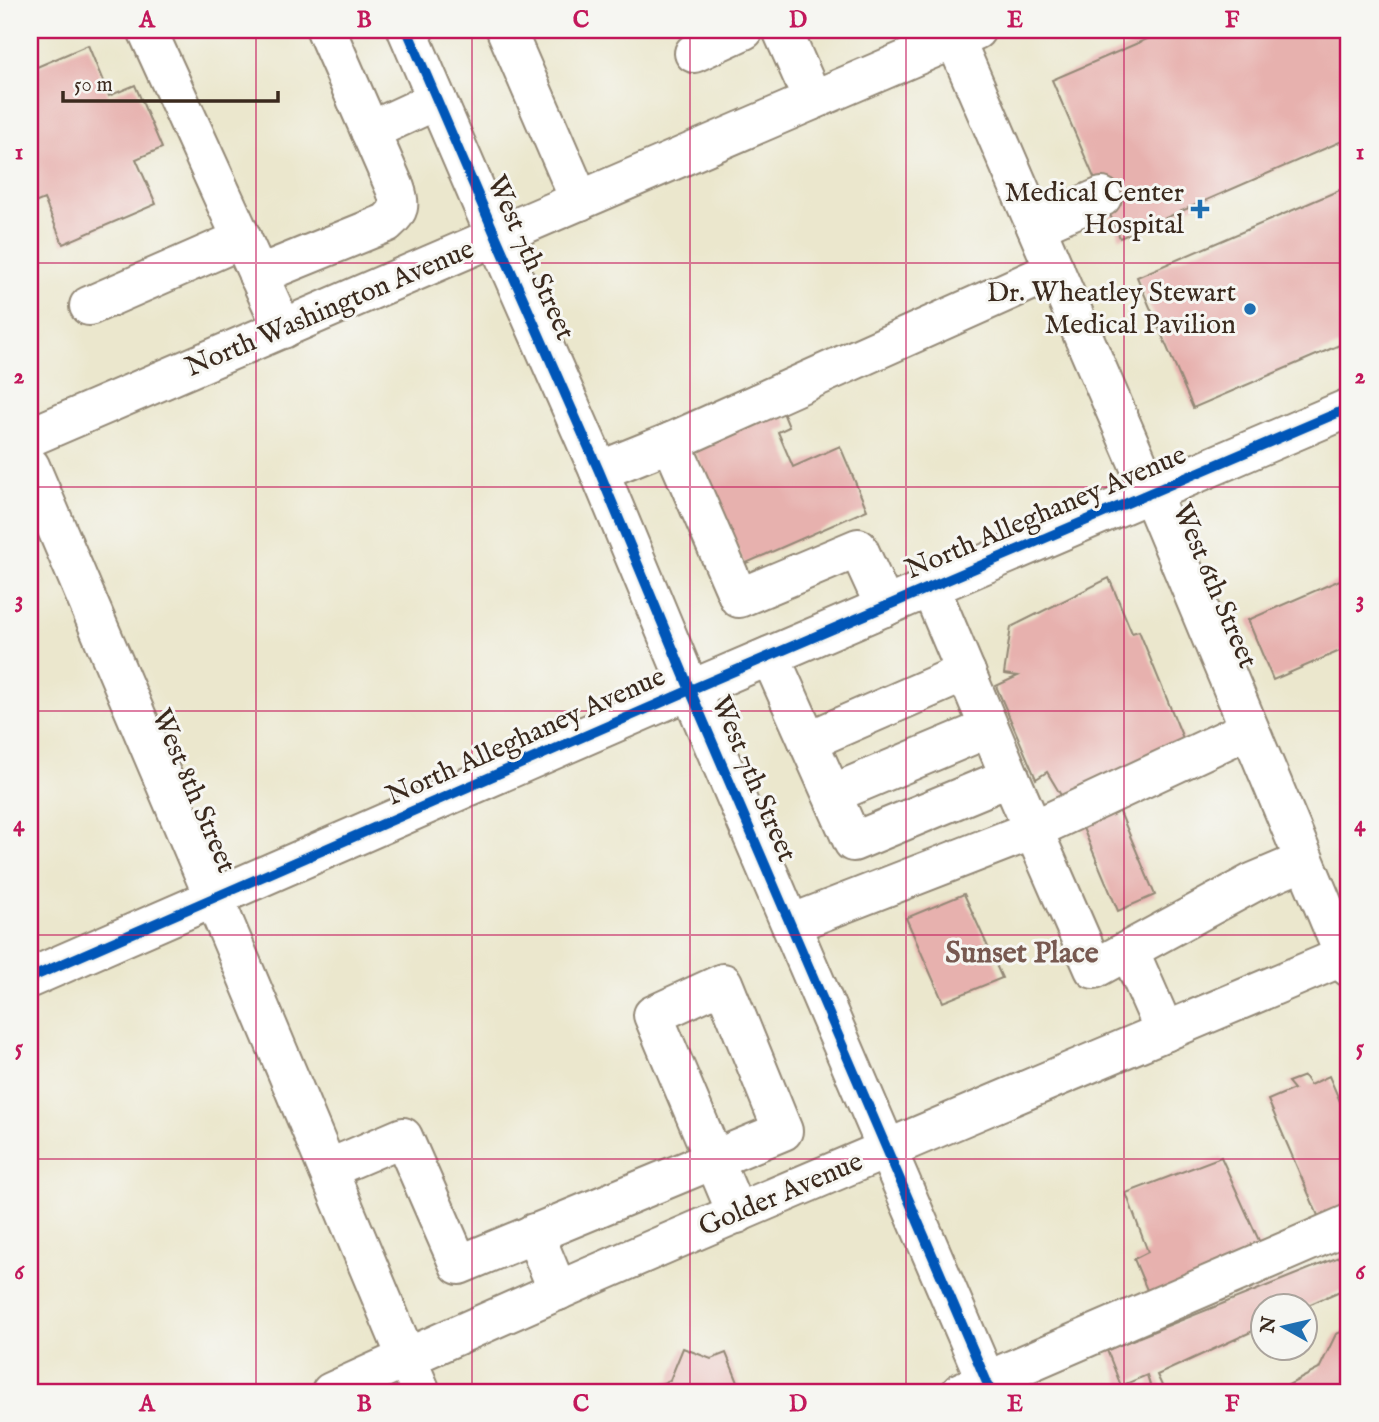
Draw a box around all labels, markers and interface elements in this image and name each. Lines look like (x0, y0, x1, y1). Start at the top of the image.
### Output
text: A (138, 6, 156, 35)
text: B (356, 6, 372, 35)
text: C (573, 6, 590, 35)
text: D (789, 6, 807, 35)
text: E (1007, 6, 1023, 35)
text: F (1225, 6, 1240, 35)
scale bar (63, 60, 278, 104)
text: 50 m (74, 72, 113, 99)
text: 1 (15, 138, 23, 167)
text: 1 (1356, 138, 1364, 167)
street label: West 7th Street (478, 170, 582, 346)
place label: Medical Center Hospital (1004, 176, 1184, 243)
marker: Medical Center Hospital (1190, 199, 1210, 219)
street label: North Washington Avenue (181, 232, 480, 386)
place label: Dr. Wheatley Stewart Medical Pavilion (987, 276, 1236, 343)
marker: Dr. Wheatley Stewart Medical Pavilion (1242, 301, 1258, 317)
text: 2 (14, 362, 25, 391)
text: 2 (1355, 362, 1366, 391)
street label: North Alleghaney Avenue (900, 438, 1192, 588)
street label: West 6th Street (1164, 498, 1265, 674)
text: 3 (15, 586, 23, 615)
text: 3 (1356, 586, 1364, 615)
street label: North Alleghaney Avenue (381, 660, 671, 814)
street label: West 7th Street (702, 691, 804, 868)
street label: West 8th Street (143, 704, 243, 879)
text: 4 (13, 810, 25, 839)
text: 4 (1354, 810, 1366, 839)
district label: Sunset Place (945, 935, 1099, 973)
text: 5 (15, 1034, 24, 1063)
text: 5 (1356, 1034, 1365, 1063)
street label: Golder Avenue (694, 1145, 868, 1245)
text: 6 (14, 1258, 25, 1287)
text: 6 (1355, 1258, 1366, 1287)
north arrow (1250, 1292, 1320, 1362)
text: N (1256, 1315, 1282, 1336)
text: A (138, 1390, 156, 1419)
text: B (356, 1390, 372, 1419)
text: C (573, 1390, 590, 1419)
text: D (789, 1390, 807, 1419)
text: E (1007, 1390, 1023, 1419)
text: F (1225, 1390, 1240, 1419)

